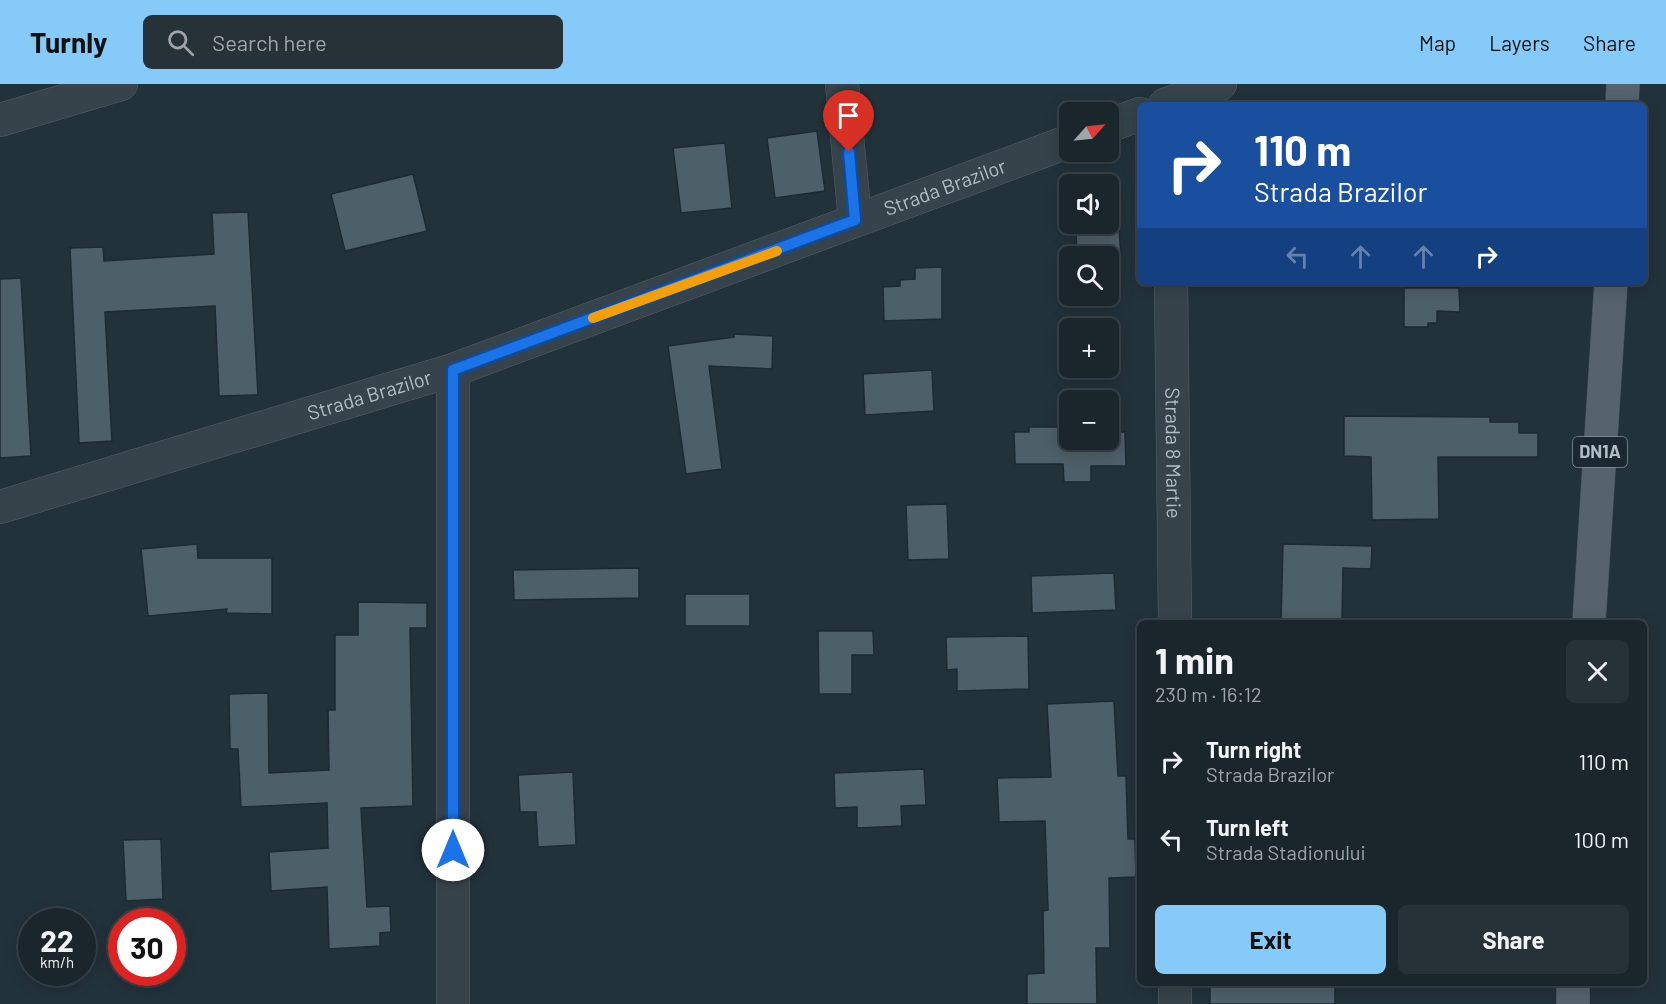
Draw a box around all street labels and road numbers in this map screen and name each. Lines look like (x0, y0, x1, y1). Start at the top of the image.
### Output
street label: Strada Brazilor (880, 153, 1009, 220)
street label: Strada Brazilor (304, 364, 434, 424)
street label: Strada 8 Martie (1161, 387, 1187, 519)
road number: DN1A (1573, 437, 1627, 467)

